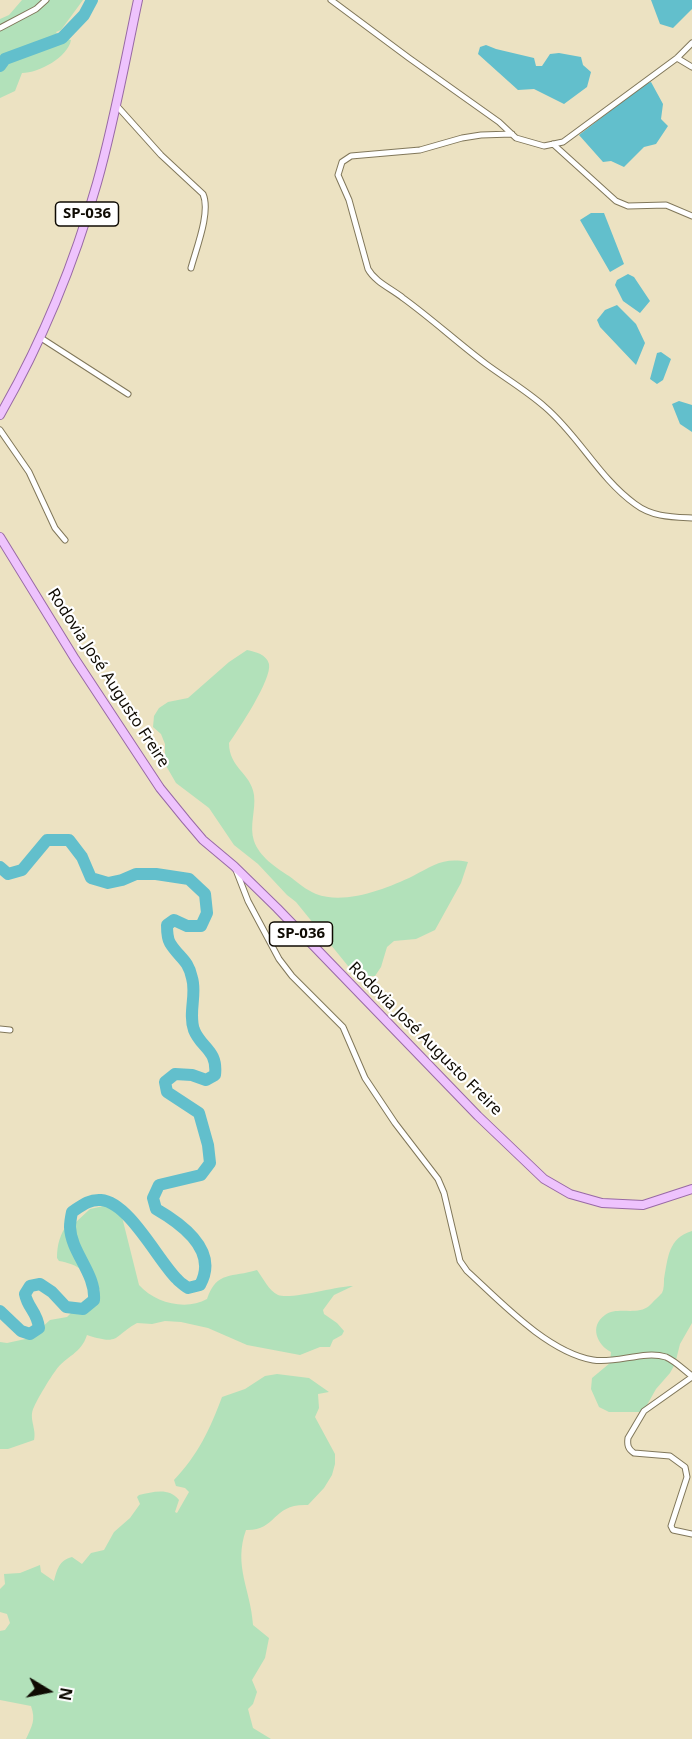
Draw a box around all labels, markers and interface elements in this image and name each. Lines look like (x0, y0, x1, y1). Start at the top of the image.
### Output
road number: SP-036 (56, 202, 118, 226)
street label: Rodovia José Augusto Freire (43, 585, 173, 771)
road number: SP-036 (270, 922, 332, 946)
street label: Rodovia José Augusto Freire (344, 958, 506, 1120)
north arrow (18, 1661, 78, 1721)
text: N (54, 1686, 78, 1702)

